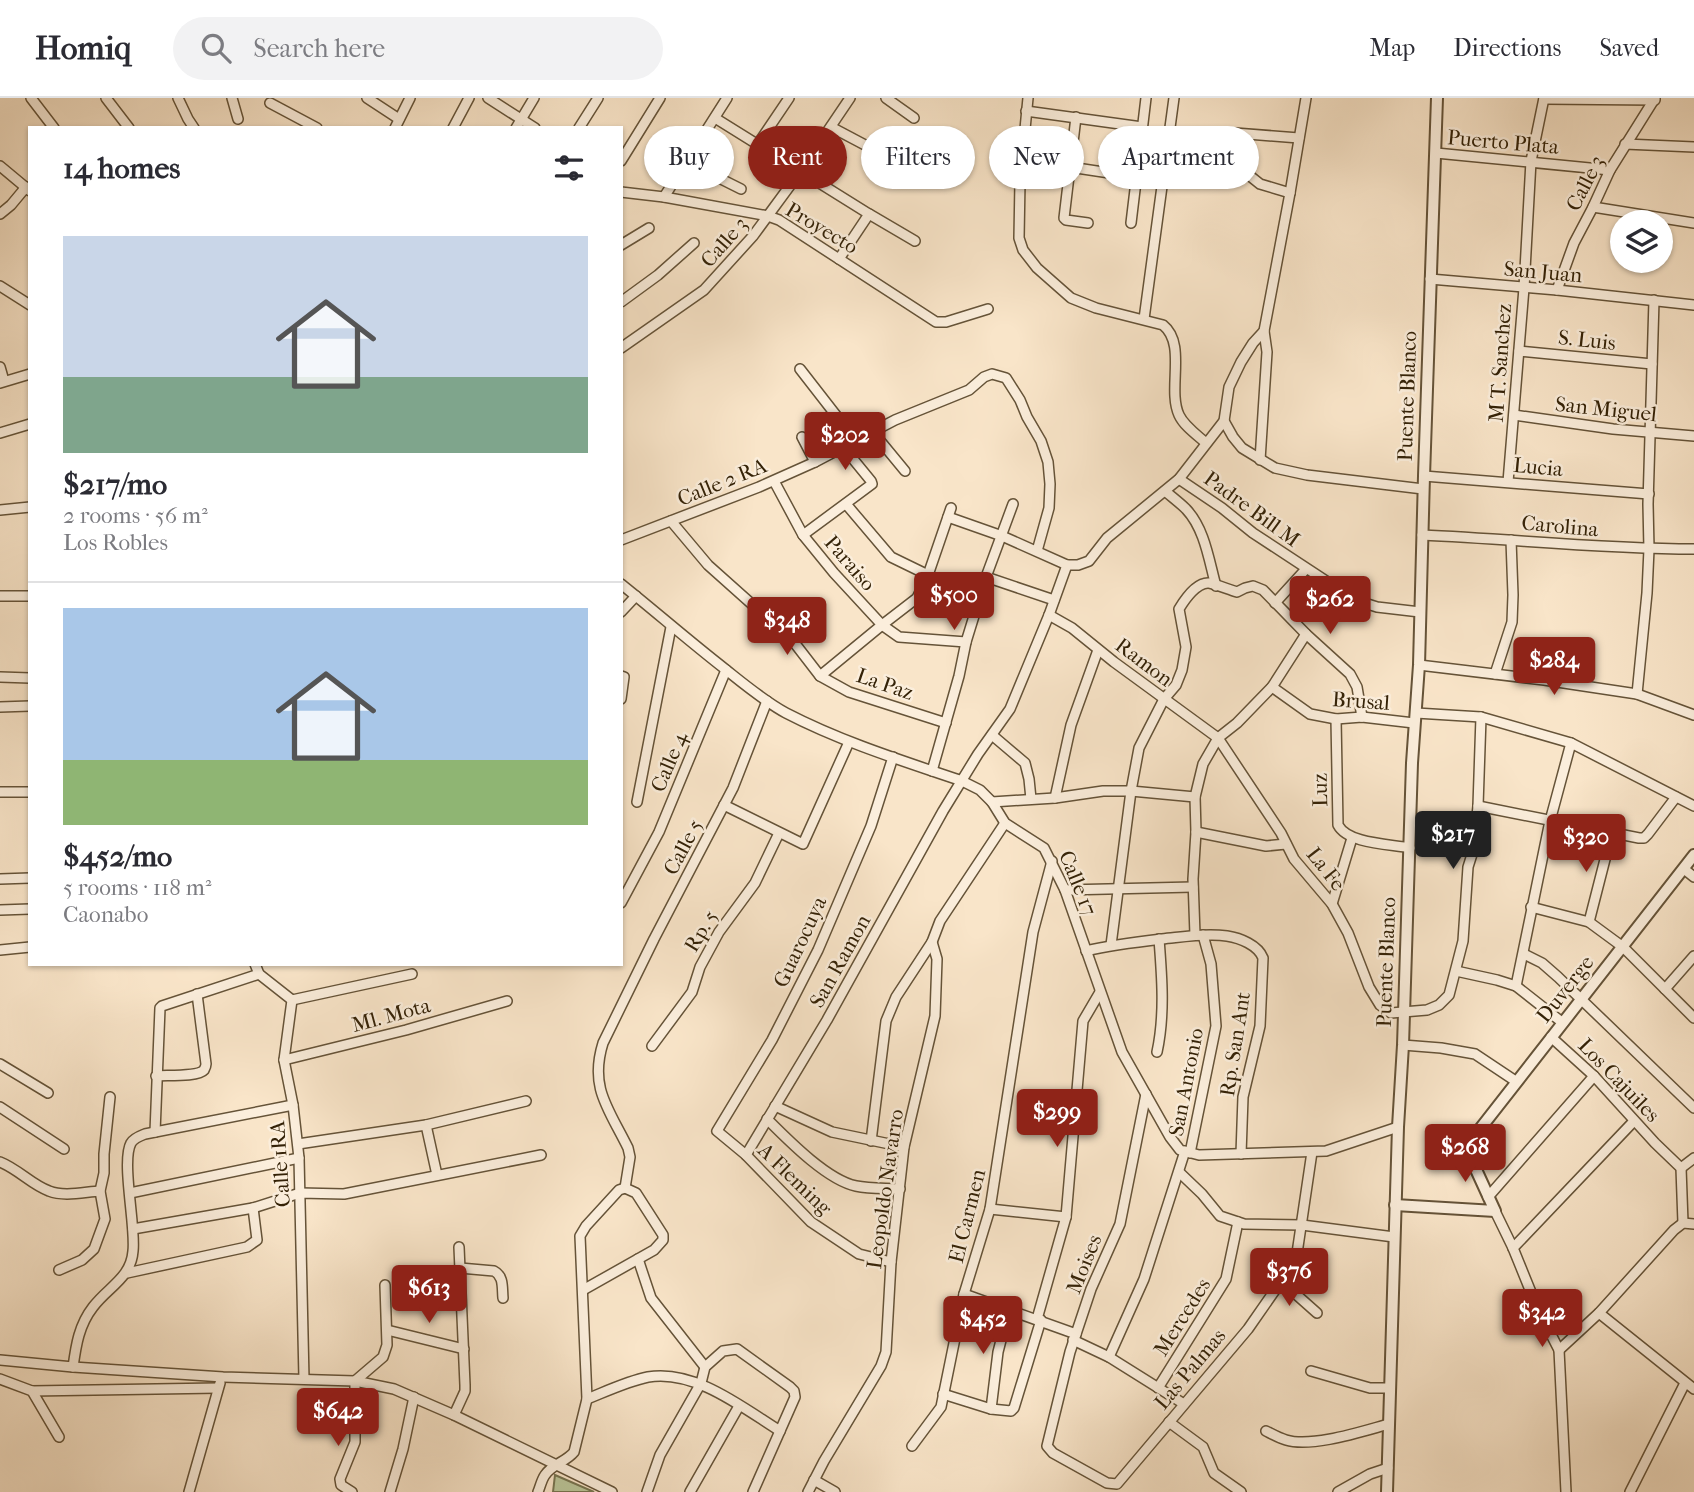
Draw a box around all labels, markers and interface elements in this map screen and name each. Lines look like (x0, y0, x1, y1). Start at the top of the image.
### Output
search box (173, 17, 663, 80)
text: Homiq (35, 29, 131, 68)
icon: search (197, 29, 235, 67)
text: Search here (253, 33, 385, 64)
text: Map (1369, 34, 1415, 62)
text: Directions (1453, 34, 1561, 62)
text: Saved (1599, 34, 1659, 62)
street label: Puerto Plata (1446, 125, 1560, 159)
chip: Buy (644, 126, 734, 189)
chip: Rent (748, 126, 847, 189)
chip: Filters (861, 126, 975, 189)
chip: New (989, 126, 1084, 189)
chip: Apartment (1098, 126, 1259, 189)
icon: filters (550, 149, 588, 187)
text: 14 homes (63, 151, 180, 186)
street label: Calle 3 (1561, 151, 1609, 215)
street label: Proyecto (782, 197, 862, 259)
map controls (1610, 210, 1673, 273)
button: layers (1610, 210, 1673, 273)
street label: Calle 3 (696, 212, 752, 272)
street label: San Juan (1503, 257, 1583, 287)
icon: home (263, 281, 389, 407)
street label: M T. Sanchez (1484, 303, 1516, 423)
street label: S. Luis (1557, 325, 1617, 355)
street label: Puente Blanco (1393, 330, 1421, 462)
street label: San Miguel (1554, 392, 1658, 426)
pin: $202 (804, 412, 886, 472)
text: $202 (821, 421, 870, 448)
street label: Calle 2 RA (674, 453, 771, 511)
street label: Lucia (1512, 453, 1564, 481)
street label: Padre Bill M (1199, 466, 1305, 552)
text: $217/mo (63, 467, 167, 502)
text: 2 rooms · 56 m² (63, 502, 208, 529)
street label: Carolina (1521, 511, 1600, 541)
text: Los Robles (63, 529, 168, 556)
street label: Paraiso (819, 530, 881, 596)
pin: $500 (913, 573, 995, 632)
pin: $262 (1289, 576, 1371, 636)
text: $500 (930, 581, 978, 608)
text: $262 (1306, 585, 1354, 612)
pin: $348 (746, 598, 828, 657)
text: $348 (763, 606, 811, 633)
street label: Ramon (1111, 633, 1177, 691)
pin: $284 (1513, 638, 1595, 697)
text: $284 (1529, 646, 1579, 673)
icon: home (263, 653, 389, 779)
street label: La Paz (853, 663, 917, 705)
street label: Brusal (1331, 687, 1391, 715)
street label: Calle 4 (646, 728, 693, 796)
street label: Luz (1308, 773, 1332, 807)
pin: $217 (1412, 812, 1494, 871)
pin: $320 (1545, 814, 1627, 874)
street label: Calle 5 (658, 815, 708, 879)
text: $217 (1431, 820, 1475, 847)
text: $320 (1563, 823, 1609, 850)
text: $452/mo (63, 839, 172, 874)
street label: La Fe (1302, 842, 1350, 896)
street label: Calle 17 (1054, 847, 1102, 919)
text: 5 rooms · 118 m² (63, 874, 211, 901)
street label: Guarocuya (769, 893, 832, 991)
street label: Puente Blanco (1372, 896, 1400, 1028)
text: Caonabo (63, 901, 148, 928)
street label: Rp. 5 (679, 906, 723, 956)
street label: San Ramon (805, 910, 875, 1012)
street label: Duverge (1531, 951, 1599, 1027)
street label: Rp. San Ant (1215, 990, 1255, 1098)
street label: Ml. Mota (349, 993, 433, 1037)
street label: San Antonio (1164, 1026, 1208, 1138)
street label: Los Cajuiles (1573, 1033, 1665, 1127)
pin: $299 (1016, 1090, 1098, 1149)
text: $299 (1033, 1098, 1081, 1125)
street label: Leopoldo Navarro (862, 1108, 908, 1270)
street label: Calle 1RA (265, 1120, 295, 1208)
pin: $268 (1424, 1124, 1506, 1184)
text: $268 (1441, 1133, 1489, 1160)
street label: A Fleming (753, 1137, 837, 1220)
street label: El Carmen (944, 1167, 990, 1265)
street label: Moises (1061, 1231, 1107, 1297)
pin: $376 (1248, 1248, 1330, 1308)
text: $376 (1266, 1257, 1312, 1284)
pin: $613 (388, 1266, 470, 1325)
street label: Mercedes (1149, 1273, 1215, 1360)
text: $613 (408, 1274, 450, 1301)
pin: $342 (1501, 1290, 1583, 1349)
pin: $452 (942, 1296, 1024, 1356)
text: $342 (1518, 1298, 1566, 1325)
text: $452 (959, 1305, 1007, 1332)
street label: Las Palmas (1149, 1324, 1231, 1414)
pin: $642 (297, 1388, 379, 1448)
text: $642 (313, 1397, 363, 1424)

